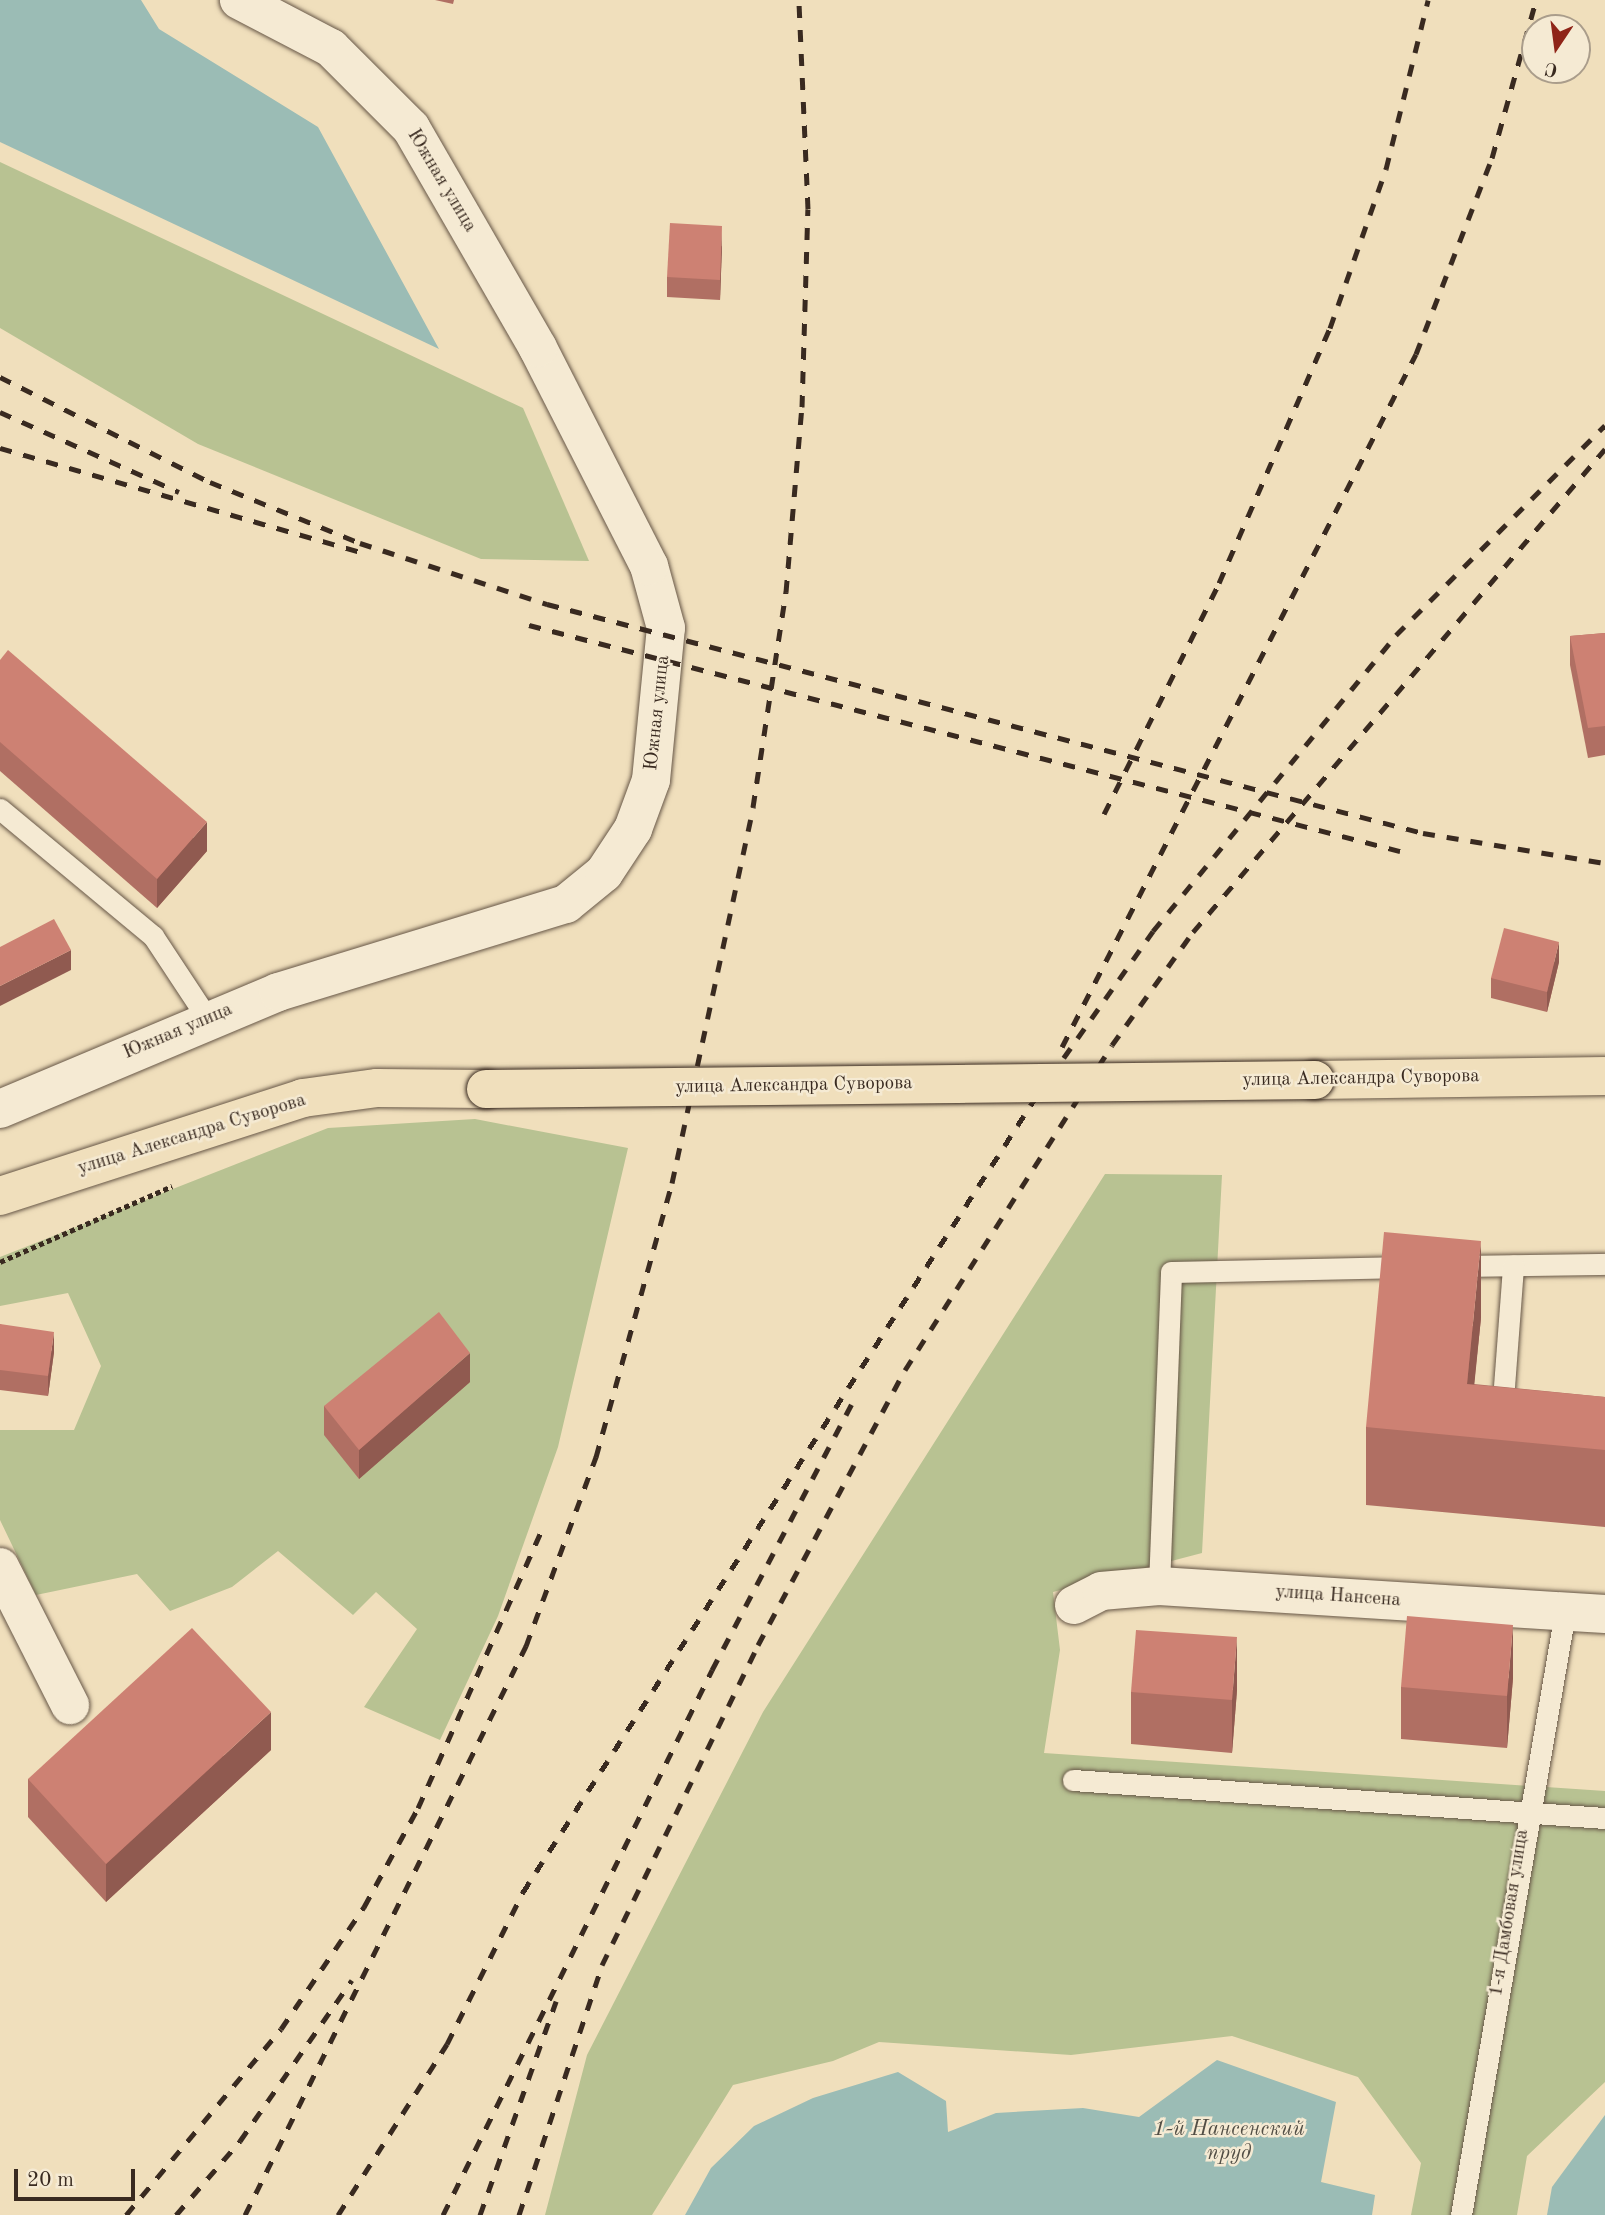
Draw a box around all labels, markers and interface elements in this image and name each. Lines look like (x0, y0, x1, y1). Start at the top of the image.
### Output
north arrow (1521, 14, 1591, 84)
text: С (1543, 57, 1560, 79)
street label: Южная улица (401, 125, 481, 237)
street label: Южная улица (641, 654, 675, 772)
street label: Южная улица (120, 999, 236, 1065)
street label: улица Александра Суворова (1242, 1066, 1480, 1092)
street label: улица Александра Суворова (675, 1073, 913, 1099)
street label: улица Александра Суворова (75, 1089, 309, 1181)
street label: улица Нансена (1275, 1581, 1401, 1613)
street label: 1-я Дамбовая улица (1486, 1828, 1534, 1998)
water label: 1-й Нансенский пруд (1153, 2117, 1305, 2167)
scale bar (18, 2156, 138, 2200)
text: 20 m (27, 2170, 74, 2191)

